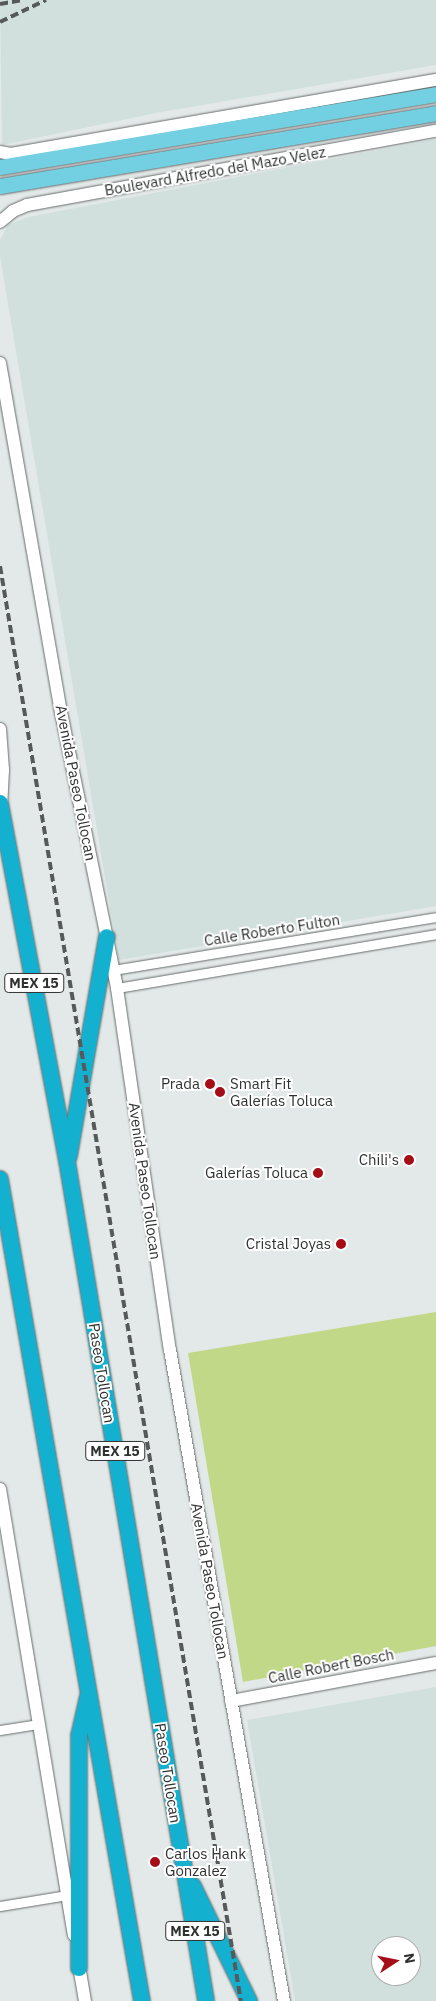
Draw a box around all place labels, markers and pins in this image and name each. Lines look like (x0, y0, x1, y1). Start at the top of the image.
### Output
place label: Smart Fit Galerías Toluca (230, 1074, 333, 1109)
place label: Prada (161, 1075, 200, 1093)
marker: Prada (204, 1078, 216, 1090)
marker: Smart Fit Galerías Toluca (214, 1086, 226, 1098)
place label: Chili's (359, 1151, 399, 1169)
marker: Chili's (403, 1154, 415, 1166)
place label: Galerías Toluca (205, 1164, 308, 1182)
marker: Galerías Toluca (312, 1167, 324, 1179)
place label: Cristal Joyas (246, 1235, 331, 1253)
marker: Cristal Joyas (335, 1238, 347, 1250)
place label: Carlos Hank Gonzalez (165, 1844, 246, 1879)
marker: Carlos Hank Gonzalez (149, 1856, 161, 1868)

